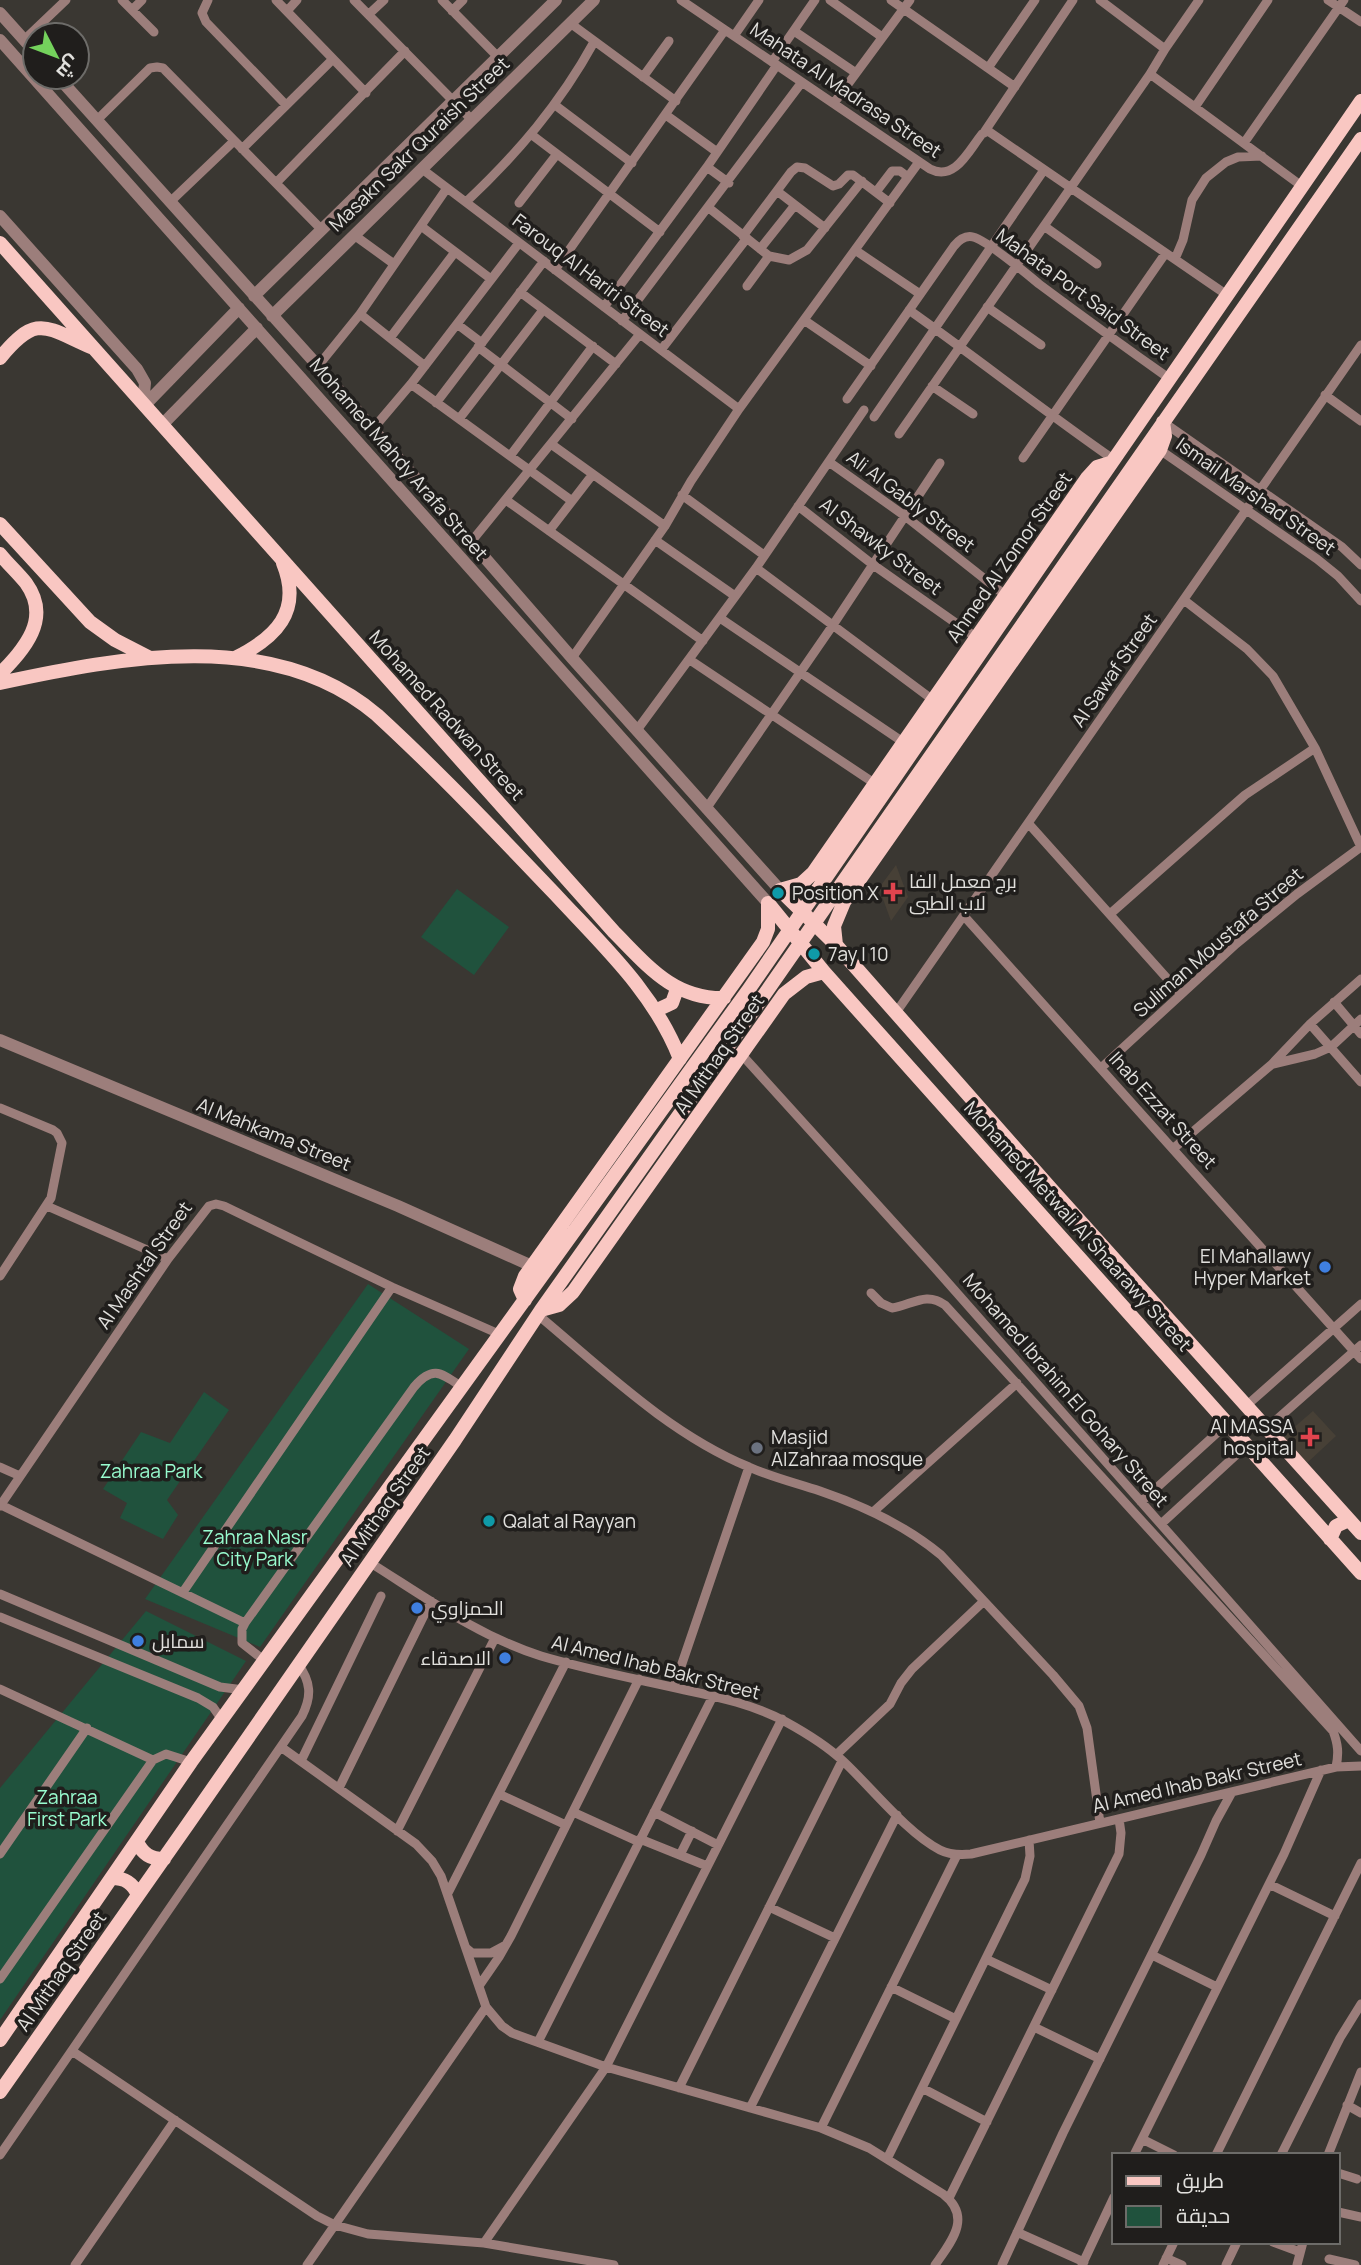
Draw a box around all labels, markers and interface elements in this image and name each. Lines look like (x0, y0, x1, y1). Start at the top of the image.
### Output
street label: Mahata Al Madrasa Street (745, 16, 947, 164)
north arrow (21, 21, 91, 91)
text: ش (51, 50, 86, 85)
street label: Masakn Sakr Quraish Street (323, 51, 515, 237)
street label: Farouq Al Hariri Street (507, 207, 675, 343)
street label: Mahata Port Said Street (991, 222, 1175, 366)
street label: Mohamed Mahdy Arafa Street (304, 352, 494, 566)
street label: Ismail Marshad Street (1171, 431, 1341, 561)
street label: Ali Al Gably Street (842, 444, 980, 558)
street label: Ahmed Al Zomor Street (940, 467, 1078, 647)
street label: Al Shawky Street (814, 491, 948, 601)
street label: Al Sawaf Street (1065, 608, 1163, 732)
street label: Mohamed Radwan Street (364, 624, 530, 806)
street label: Suliman Moustafa Street (1128, 861, 1308, 1023)
place label: برج معمل الفا لاب الطبى (909, 868, 1017, 916)
place label: Position X (792, 880, 879, 906)
marker: برج معمل الفا لاب الطبى (883, 882, 903, 902)
marker: Position X (770, 885, 786, 901)
place label: 7ay l 10 (828, 941, 889, 967)
marker: 7ay l 10 (806, 946, 822, 962)
street label: Al Mithaq Street (668, 989, 770, 1119)
street label: Ihab Ezzat Street (1103, 1046, 1223, 1174)
street label: Al Mahkama Street (193, 1091, 355, 1177)
street label: Mohamed Metwali Al Shaarawy Street (958, 1095, 1198, 1357)
street label: Al Mashtal Street (90, 1196, 198, 1334)
place label: El Mahallawy Hyper Market (1194, 1243, 1311, 1291)
marker: El Mahallawy Hyper Market (1317, 1259, 1333, 1275)
street label: Mohamed Ibrahim El Gohary Street (957, 1268, 1175, 1512)
place label: Al MASSA hospital (1210, 1413, 1294, 1461)
place label: Masjid AlZahraa mosque (771, 1424, 923, 1472)
marker: Al MASSA hospital (1300, 1427, 1320, 1447)
marker: Masjid AlZahraa mosque (749, 1440, 765, 1456)
street label: Al Mithaq Street (334, 1441, 436, 1571)
park label: Zahraa Park (100, 1458, 203, 1484)
place label: Qalat al Rayyan (503, 1508, 636, 1534)
marker: Qalat al Rayyan (481, 1513, 497, 1529)
park label: Zahraa Nasr City Park (202, 1524, 308, 1572)
place label: الحمزاوي (431, 1595, 504, 1623)
marker: الحمزاوي (409, 1600, 425, 1616)
place label: سمايل (152, 1628, 205, 1654)
street label: Al Amed Ihab Bakr Street (549, 1629, 763, 1705)
marker: سمايل (130, 1633, 146, 1649)
place label: الاصدقاء (420, 1645, 491, 1671)
marker: الاصدقاء (497, 1650, 513, 1666)
street label: Al Amed Ihab Bakr Street (1090, 1745, 1304, 1819)
park label: Zahraa First Park (27, 1784, 107, 1832)
street label: Al Mithaq Street (10, 1906, 112, 2036)
legend (1112, 2153, 1340, 2244)
text: طريق (1176, 2166, 1224, 2194)
text: حديقة (1176, 2201, 1230, 2229)

